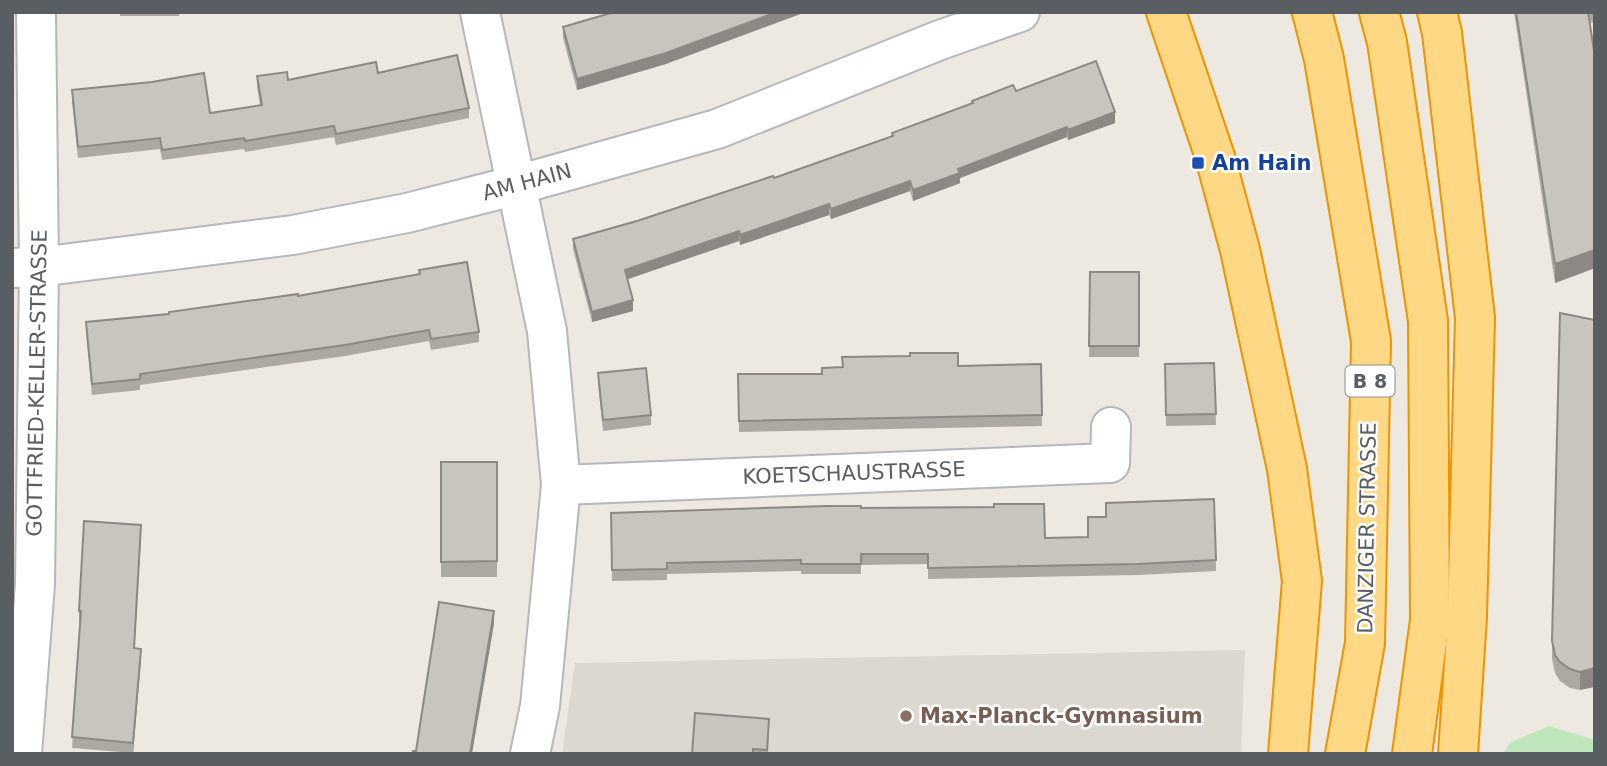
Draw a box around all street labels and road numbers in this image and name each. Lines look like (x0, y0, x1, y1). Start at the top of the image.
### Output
street label: AM HAIN (480, 159, 574, 205)
street label: GOTTFRIED-KELLER-STRASSE (22, 229, 52, 537)
road number: B 8 (1346, 366, 1394, 396)
street label: DANZIGER STRASSE (1353, 422, 1381, 634)
street label: KOETSCHAUSTRASSE (742, 457, 966, 489)

